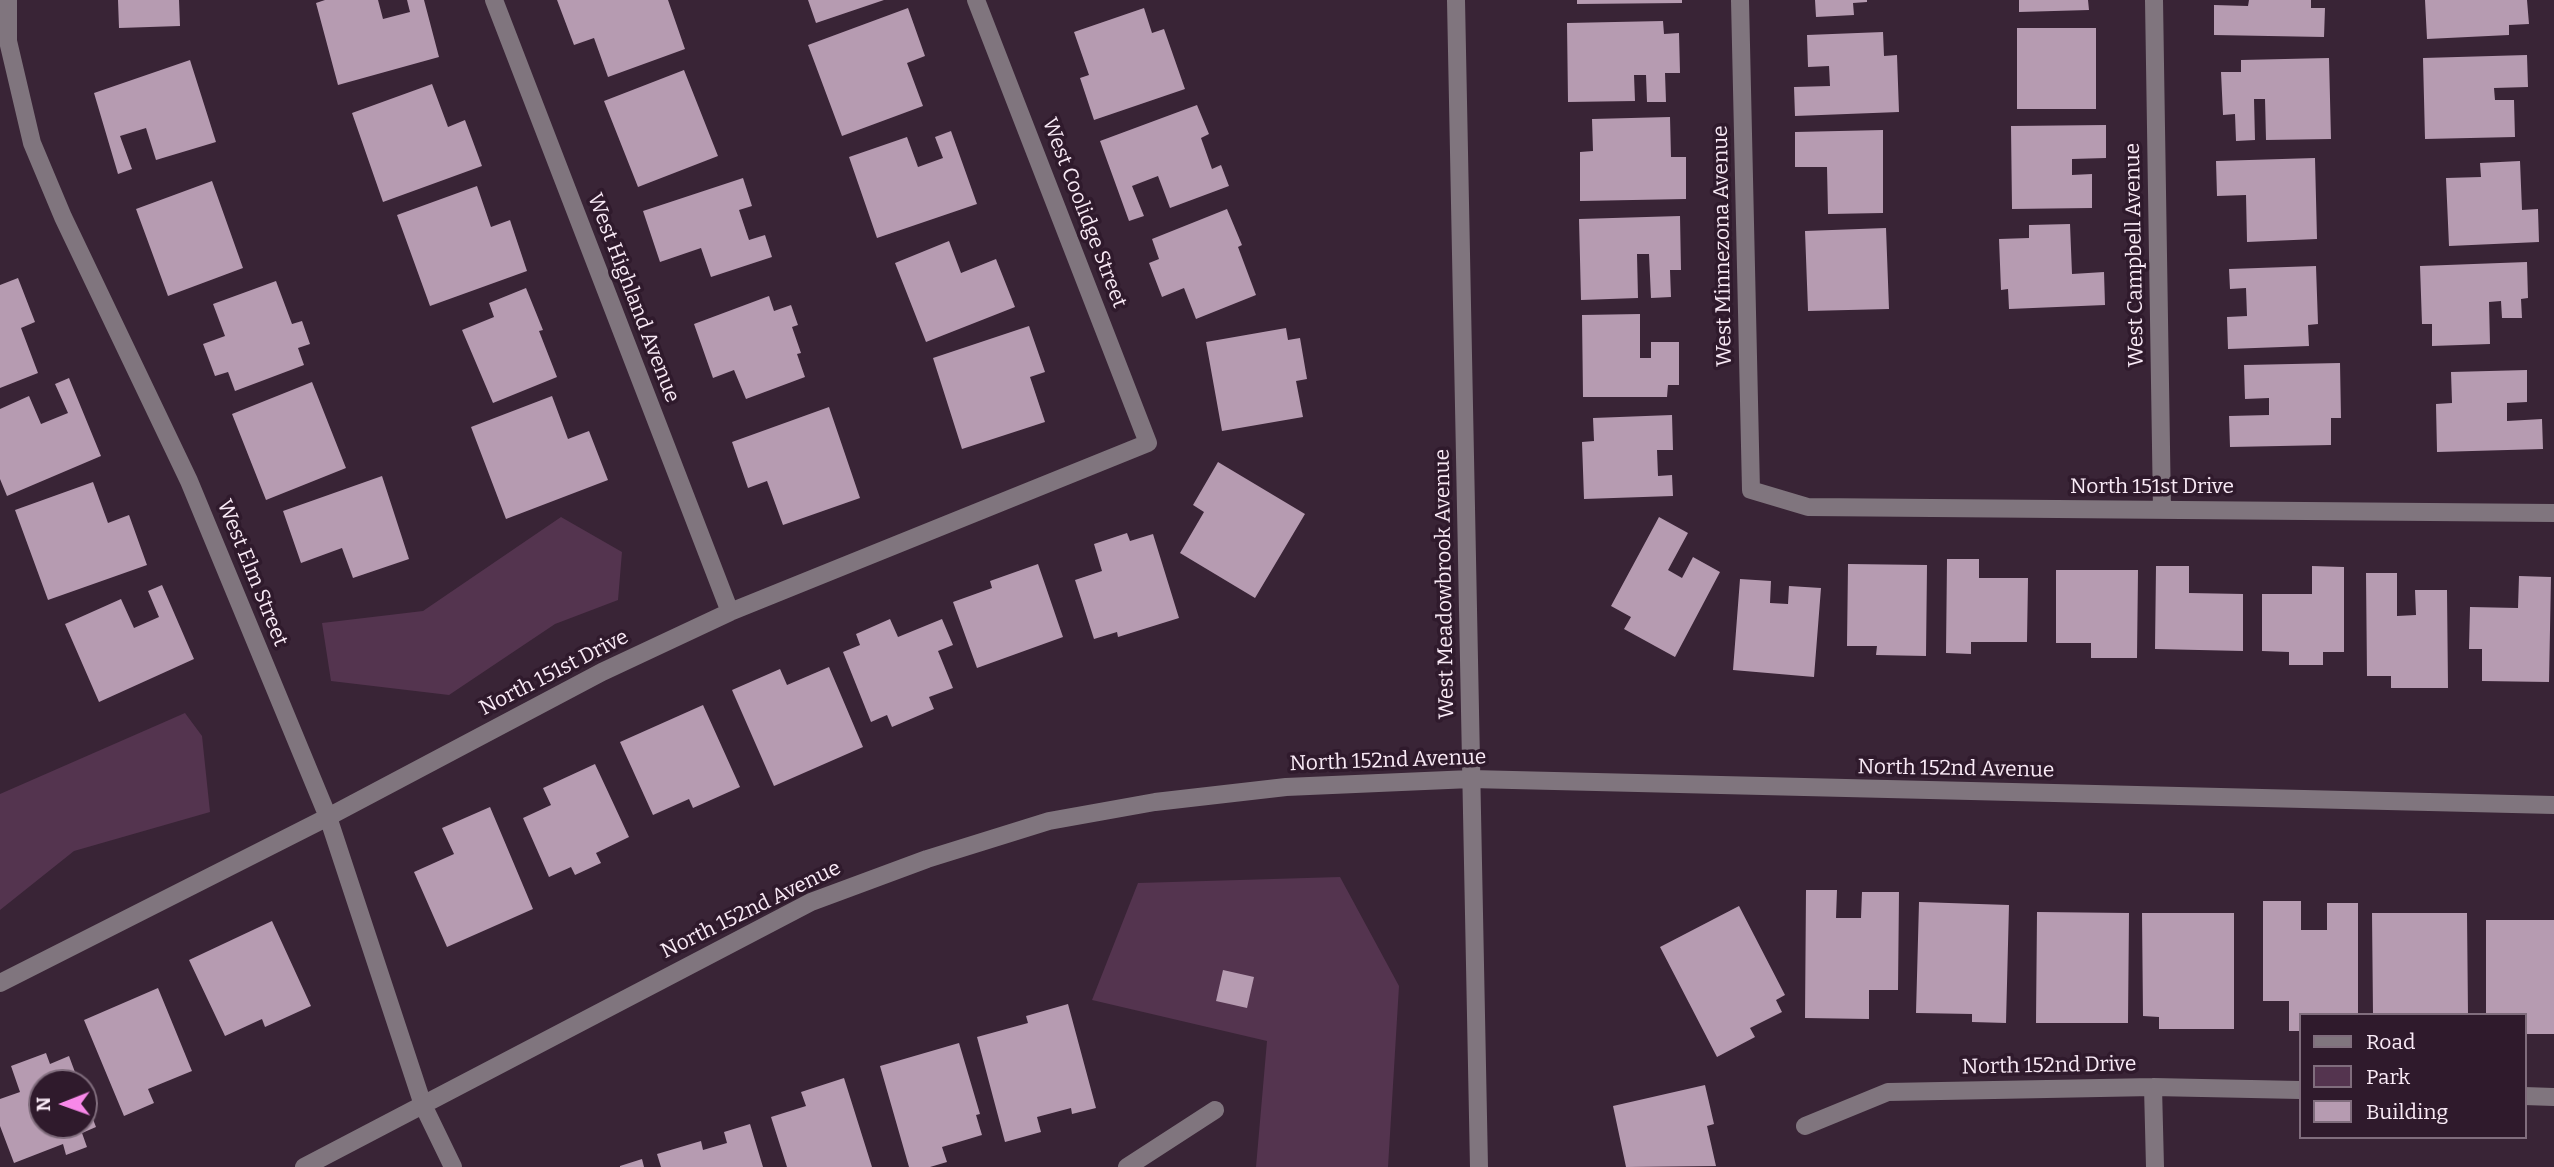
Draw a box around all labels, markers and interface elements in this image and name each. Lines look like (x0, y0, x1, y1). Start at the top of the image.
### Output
street label: West Coolidge Street (1036, 114, 1132, 312)
street label: West Minnezona Avenue (1708, 125, 1738, 367)
street label: West Campbell Avenue (2120, 143, 2150, 367)
street label: West Highland Avenue (581, 190, 685, 406)
street label: West Meadowbrook Avenue (1430, 449, 1460, 719)
street label: North 151st Drive (2070, 474, 2234, 500)
street label: West Elm Street (211, 496, 293, 650)
street label: North 151st Drive (475, 625, 633, 721)
street label: North 152nd Avenue (1289, 745, 1487, 777)
street label: North 152nd Avenue (1857, 755, 2055, 783)
street label: North 152nd Avenue (657, 856, 845, 964)
legend (2298, 1013, 2526, 1139)
text: Road (2366, 1029, 2415, 1055)
street label: North 152nd Drive (1961, 1052, 2137, 1080)
text: Park (2366, 1064, 2410, 1090)
north arrow (28, 1069, 98, 1139)
text: N (32, 1097, 55, 1112)
text: Building (2366, 1099, 2448, 1125)

